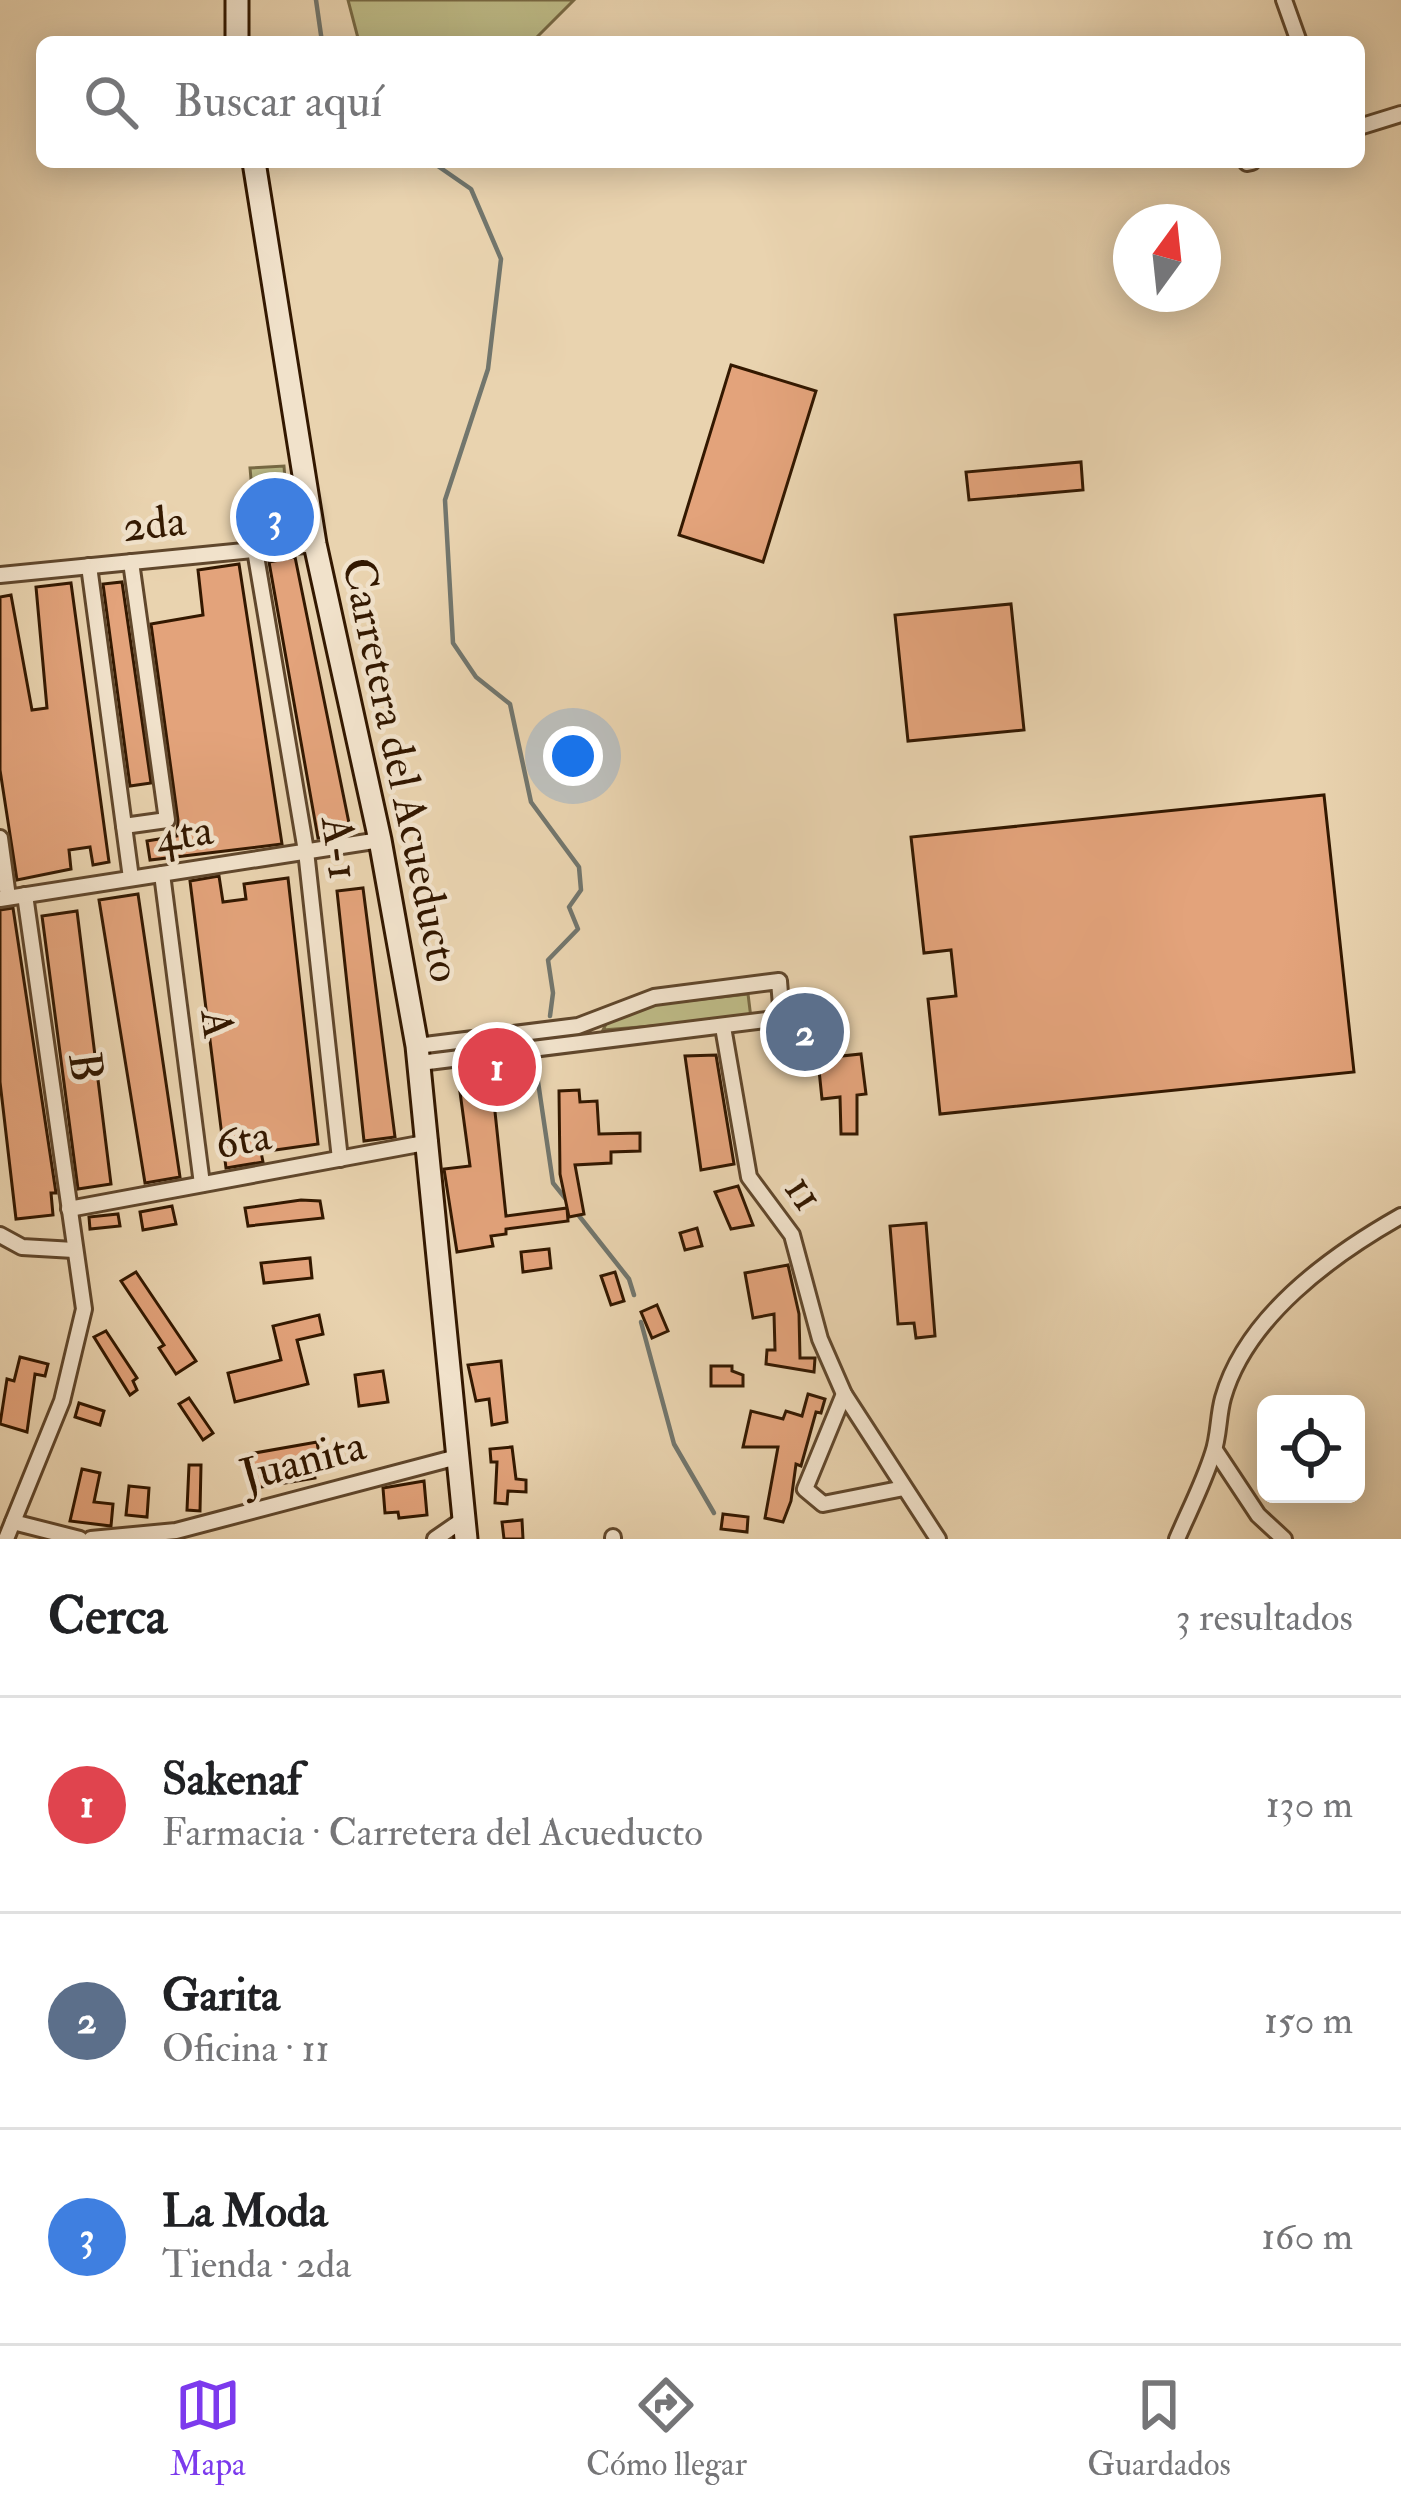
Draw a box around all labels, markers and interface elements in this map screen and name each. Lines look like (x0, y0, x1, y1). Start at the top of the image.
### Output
search box (36, 36, 1365, 168)
icon: search (78, 69, 144, 135)
text: Buscar aquí (174, 74, 382, 130)
north arrow (1113, 204, 1221, 312)
pin: 3 (236, 472, 314, 562)
street label: 2da (120, 493, 189, 555)
street label: Carretera del Acueducto (329, 553, 473, 987)
your location (543, 726, 603, 786)
street label: 4ta (151, 802, 217, 866)
street label: A-1 (308, 812, 372, 883)
pin: 2 (766, 987, 844, 1077)
street label: A (187, 1005, 247, 1042)
pin: 1 (458, 1022, 536, 1112)
street label: B (55, 1048, 115, 1086)
street label: 6ta (210, 1107, 276, 1173)
street label: 11 (772, 1164, 836, 1222)
map controls (1257, 1395, 1365, 1503)
button: locate (1257, 1395, 1365, 1503)
street label: Juanita (232, 1417, 372, 1505)
text: Cerca (48, 1585, 167, 1649)
text: 3 resultados (1176, 1593, 1353, 1642)
text: Sakenaf (162, 1752, 301, 1808)
text: 1 (80, 1780, 94, 1829)
text: 130 m (1266, 1780, 1353, 1829)
text: Farmacia · Carretera del Acueducto (162, 1808, 703, 1857)
text: Garita (162, 1968, 280, 2024)
text: 2 (77, 1996, 97, 2045)
text: 150 m (1264, 1996, 1353, 2045)
text: Oficina · 11 (162, 2024, 329, 2073)
text: La Moda (162, 2184, 328, 2240)
text: 3 (80, 2212, 94, 2261)
text: 160 m (1261, 2212, 1353, 2261)
text: Tienda · 2da (162, 2240, 351, 2289)
tab: Mapa (170, 2372, 246, 2485)
tab: Cómo llegar (586, 2372, 747, 2485)
tab: Guardados (1087, 2372, 1231, 2485)

